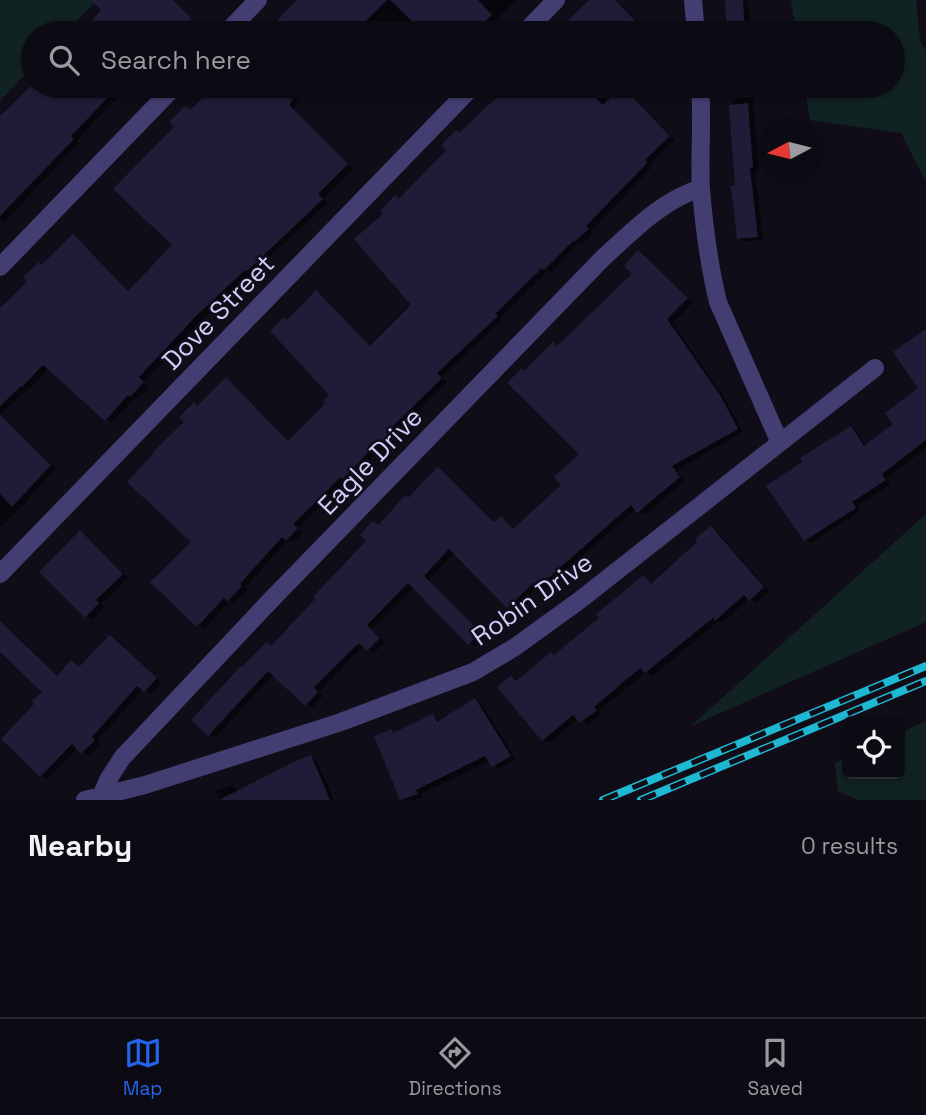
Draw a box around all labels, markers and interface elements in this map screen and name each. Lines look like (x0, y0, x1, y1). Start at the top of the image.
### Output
search box (21, 21, 905, 98)
icon: search (45, 41, 83, 79)
text: Search here (101, 43, 251, 77)
north arrow (758, 119, 821, 182)
street label: Dove Street (154, 247, 282, 377)
street label: Eagle Drive (310, 400, 430, 522)
street label: Robin Drive (465, 545, 599, 653)
map controls (842, 716, 905, 779)
button: locate (842, 716, 905, 779)
text: Nearby (28, 826, 132, 865)
text: 0 results (801, 831, 898, 861)
tab: Map (123, 1034, 163, 1101)
tab: Directions (409, 1034, 502, 1101)
tab: Saved (748, 1034, 803, 1101)

